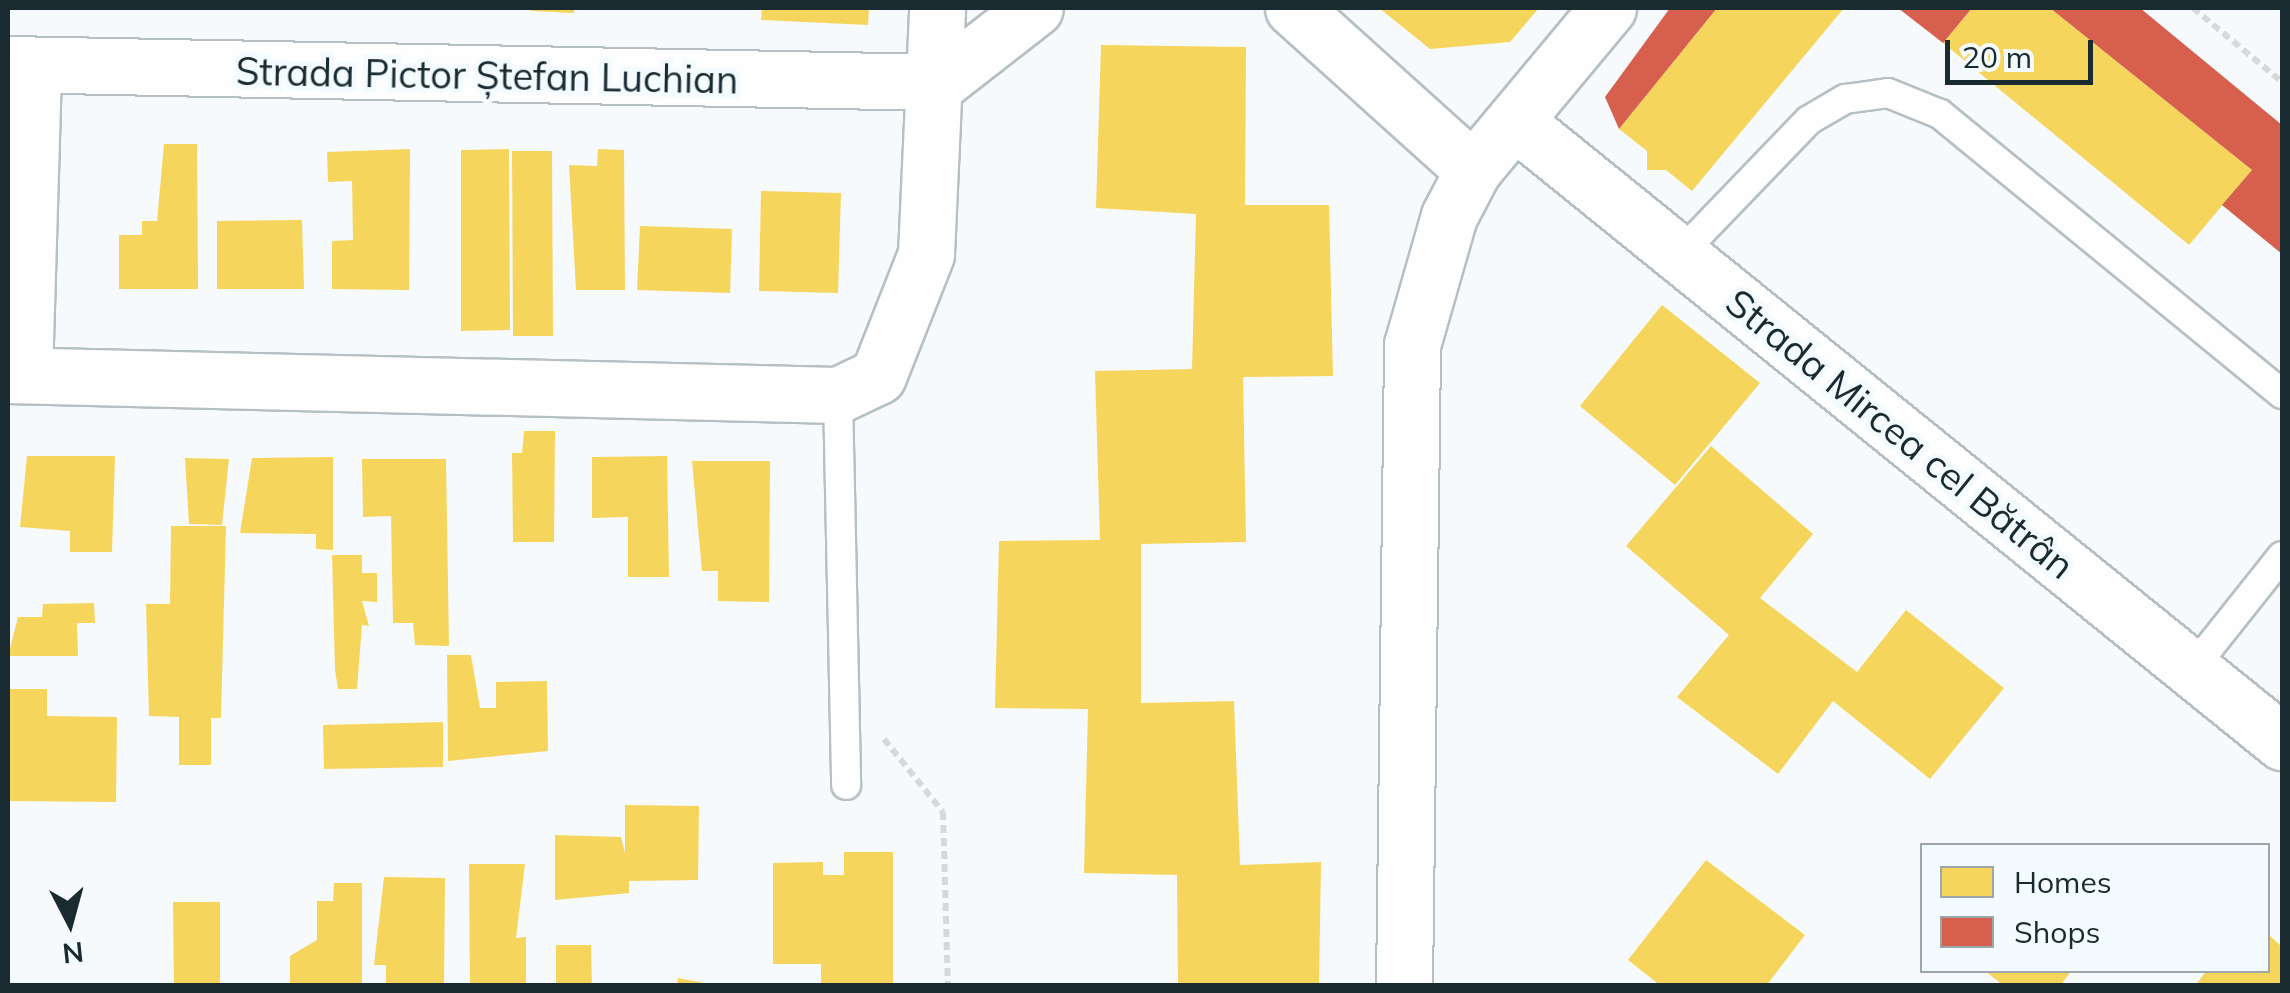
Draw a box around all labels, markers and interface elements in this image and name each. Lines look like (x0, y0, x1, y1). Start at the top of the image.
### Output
scale bar (1950, 20, 2098, 82)
text: 20 m (1962, 38, 2032, 76)
street label: Strada Pictor Ștefan Luchian (235, 49, 739, 103)
street label: Strada Mircea cel Bătrân (1717, 279, 2083, 589)
legend (1920, 843, 2270, 973)
text: Homes (2014, 863, 2112, 901)
north arrow (20, 873, 120, 973)
text: Shops (2014, 913, 2100, 951)
text: N (61, 935, 86, 972)

